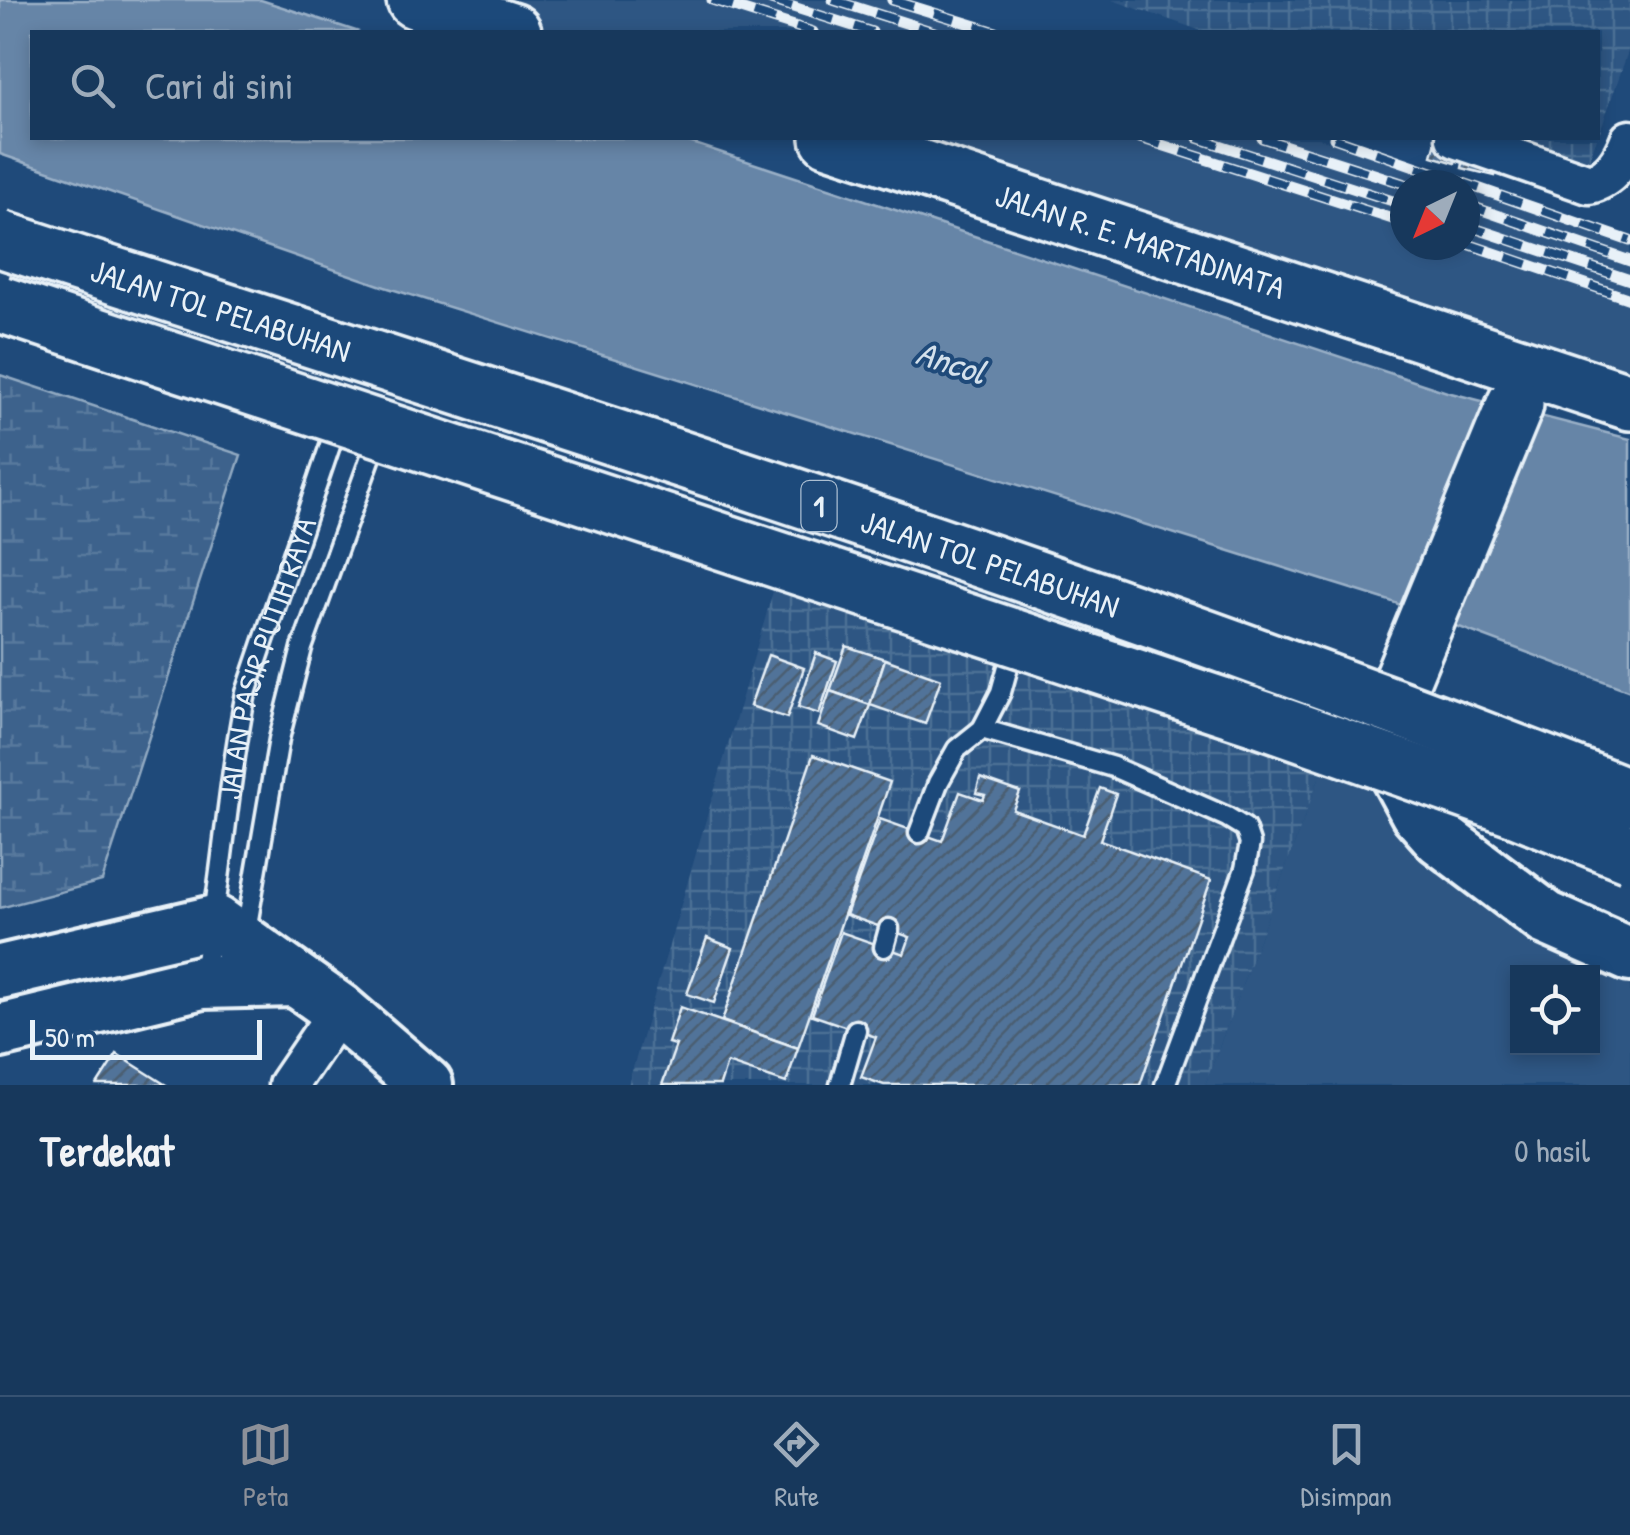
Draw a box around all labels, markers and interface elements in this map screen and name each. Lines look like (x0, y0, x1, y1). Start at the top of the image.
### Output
search box (30, 30, 1600, 140)
icon: search (65, 58, 120, 113)
text: Cari di sini (145, 59, 294, 111)
north arrow (1390, 170, 1480, 260)
street label: JALAN R. E. MARTADINATA (990, 173, 1291, 309)
street label: JALAN TOL PELABUHAN (86, 248, 356, 372)
water label: Ancol (910, 329, 993, 396)
road number: 1 (802, 481, 836, 531)
street label: JALAN TOL PELABUHAN (856, 499, 1125, 627)
street label: JALAN PASIR PUTIH RAYA (208, 511, 326, 802)
map controls (1510, 965, 1600, 1055)
button: locate (1510, 965, 1600, 1055)
scale bar (30, 1015, 262, 1060)
text: 50 m (45, 1018, 95, 1056)
text: Terdekat (40, 1122, 174, 1179)
text: 0 hasil (1514, 1129, 1590, 1172)
tab: Peta (238, 1417, 293, 1515)
tab: Rute (769, 1417, 824, 1515)
tab: Disimpan (1301, 1417, 1392, 1515)

